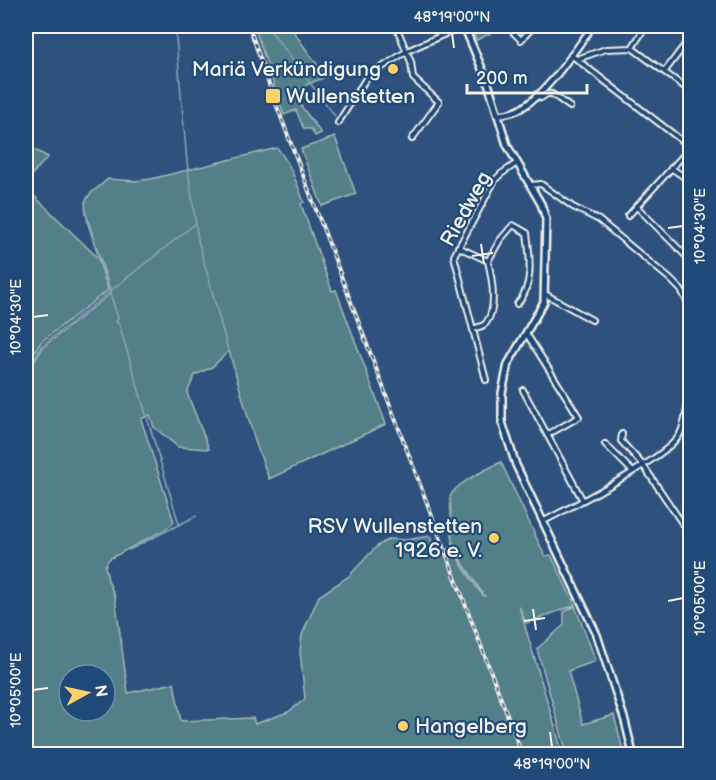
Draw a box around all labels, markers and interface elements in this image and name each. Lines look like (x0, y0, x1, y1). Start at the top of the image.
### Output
text: 48°19'00"N (413, 8, 491, 27)
place label: Mariä Verkündigung (192, 57, 381, 82)
scale bar (467, 57, 587, 95)
marker: Mariä Verkündigung (386, 62, 400, 76)
text: 200 m (476, 68, 528, 89)
place label: Wullenstetten (286, 84, 415, 109)
marker: Wullenstetten (264, 87, 282, 105)
street label: Riedweg (435, 167, 497, 251)
text: 10°04'30"E (691, 188, 710, 264)
text: 10°04'30"E (7, 279, 26, 355)
place label: RSV Wullenstetten 1926 e. V. (308, 514, 482, 563)
marker: RSV Wullenstetten 1926 e. V. (487, 531, 501, 545)
text: 10°05'00"E (691, 560, 710, 636)
text: 10°05'00"E (7, 652, 26, 728)
north arrow (57, 663, 117, 723)
text: N (90, 684, 111, 698)
place label: Hangelberg (415, 714, 527, 739)
marker: Hangelberg (396, 719, 410, 733)
text: 48°19'00"N (513, 755, 591, 774)

